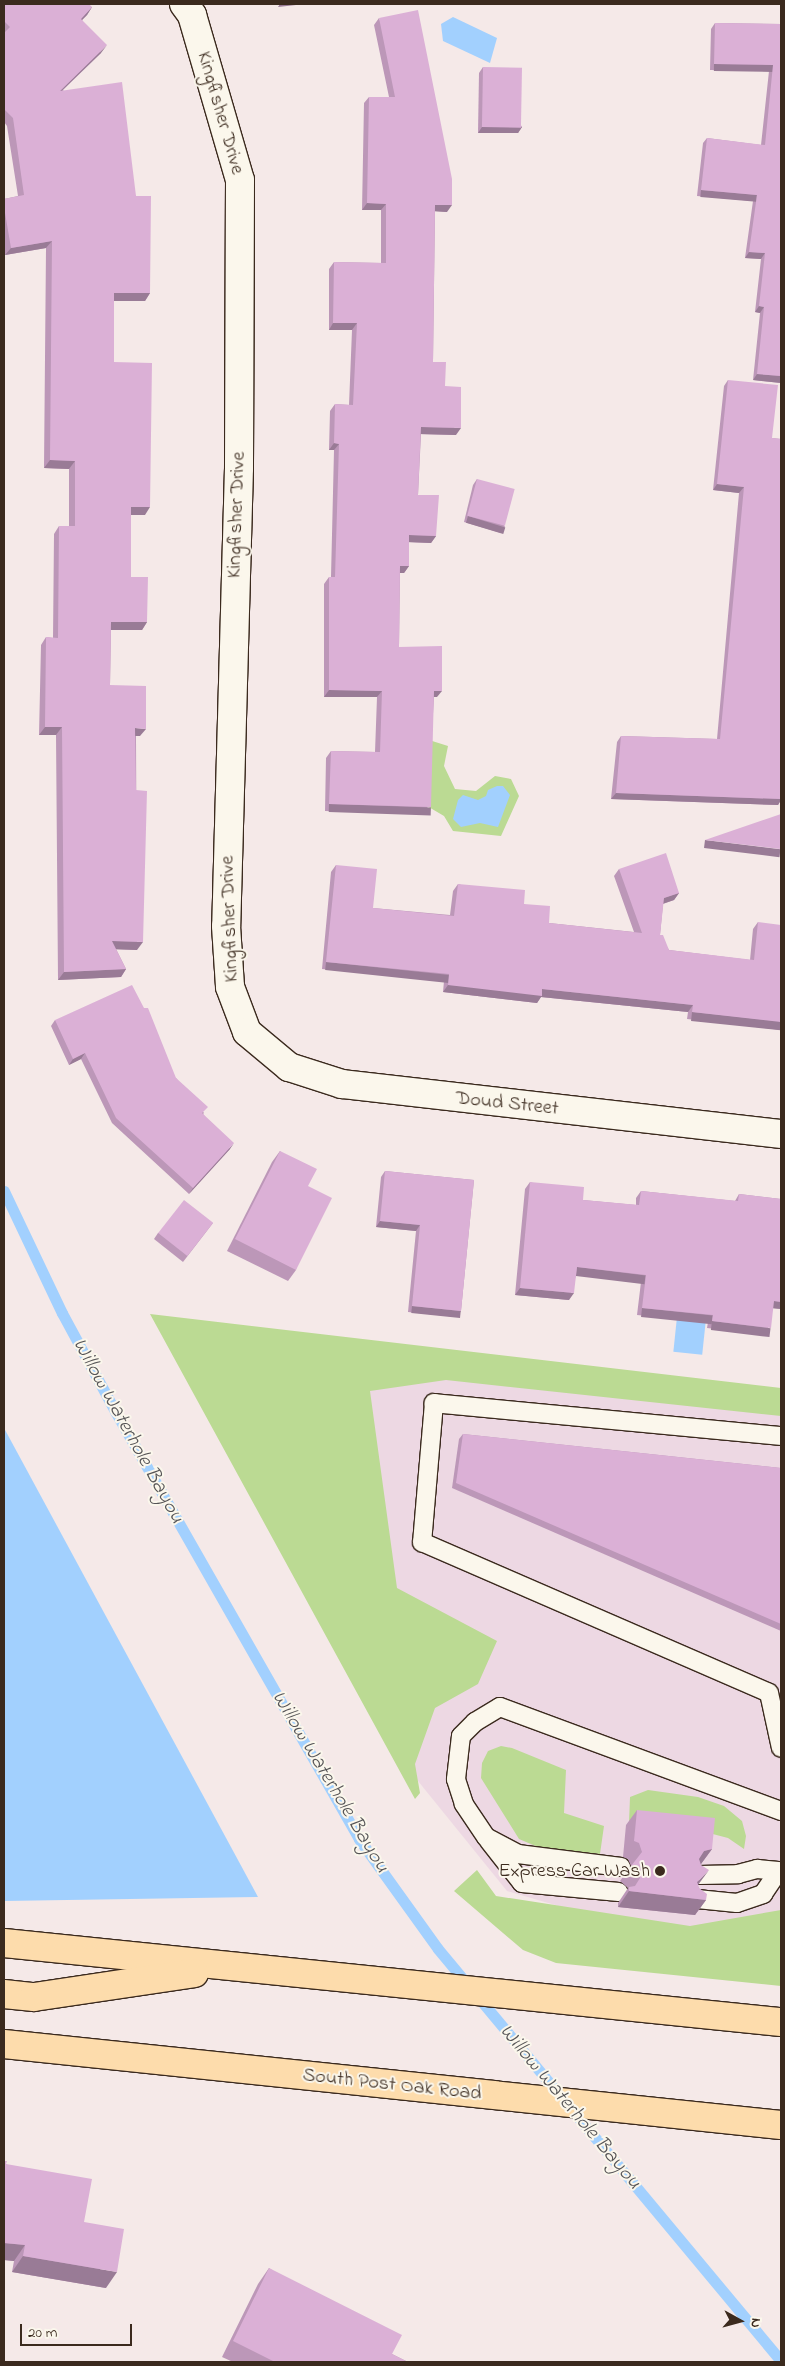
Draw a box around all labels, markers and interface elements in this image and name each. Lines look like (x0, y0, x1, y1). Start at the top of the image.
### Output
street label: Kingfisher Drive (191, 49, 249, 177)
street label: Kingfisher Drive (223, 451, 251, 579)
street label: Kingfisher Drive (216, 855, 244, 983)
street label: Doud Street (454, 1087, 560, 1121)
water label: Willow Waterhole Bayou (67, 1334, 189, 1528)
water label: Willow Waterhole Bayou (266, 1686, 394, 1878)
place label: Express Car Wash (499, 1859, 650, 1883)
marker: Express Car Wash (654, 1865, 666, 1877)
water label: Willow Waterhole Bayou (494, 2019, 646, 2195)
street label: South Post Oak Road (301, 2064, 483, 2106)
north arrow (715, 2296, 765, 2346)
scale bar (22, 2314, 135, 2346)
text: N (744, 2317, 766, 2329)
text: 20 m (28, 2322, 57, 2344)

